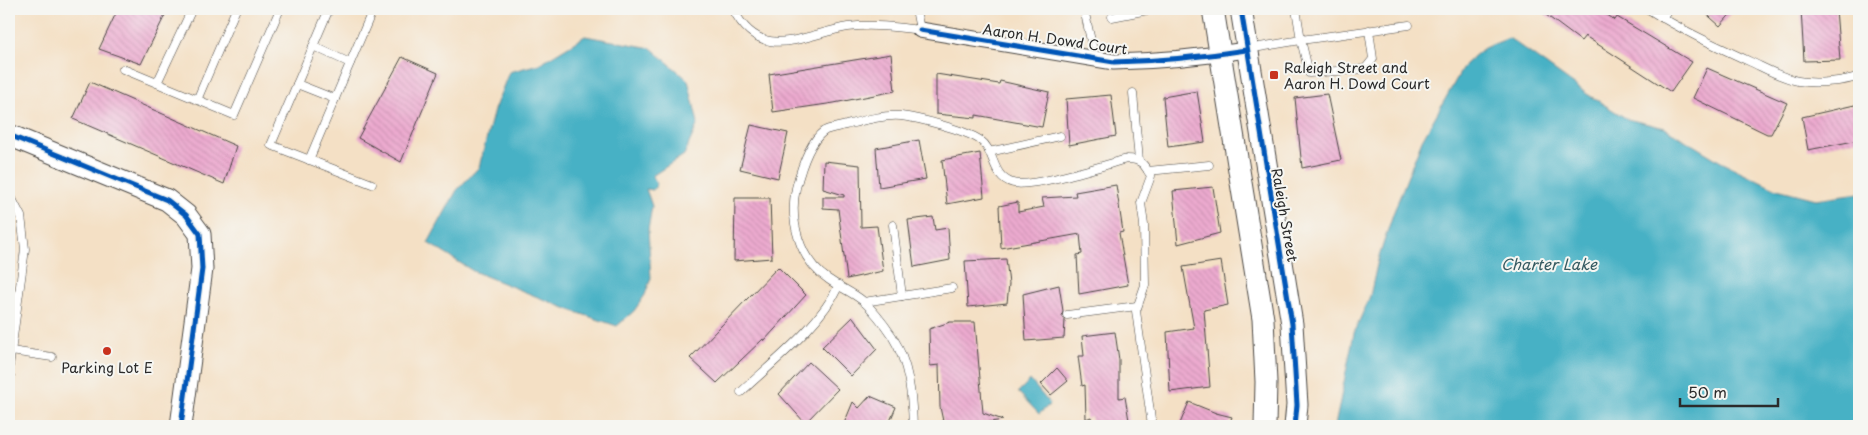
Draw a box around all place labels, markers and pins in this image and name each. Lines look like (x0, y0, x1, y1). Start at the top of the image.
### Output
place label: Raleigh Street and Aaron H. Dowd Court (1284, 57, 1430, 94)
marker: Raleigh Street and Aaron H. Dowd Court (1268, 69, 1280, 81)
marker: Parking Lot E (101, 345, 113, 357)
place label: Parking Lot E (61, 357, 153, 378)

